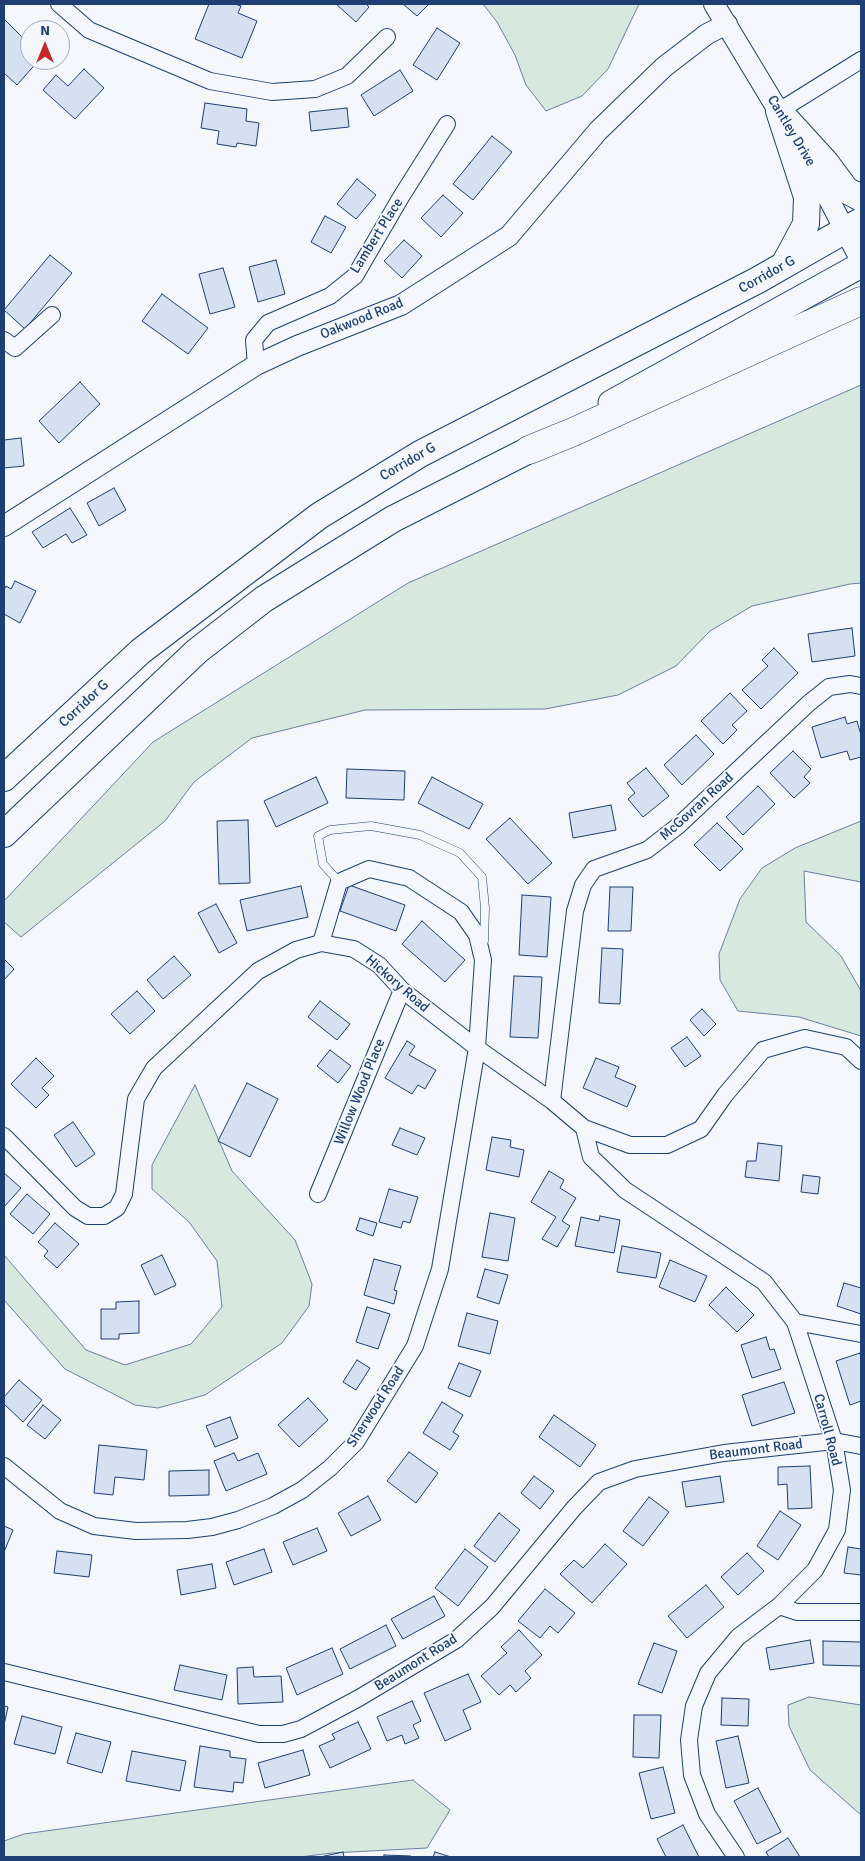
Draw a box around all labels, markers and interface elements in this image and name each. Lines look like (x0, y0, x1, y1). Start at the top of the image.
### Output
north arrow (20, 20, 70, 70)
text: N (40, 22, 50, 39)
street label: Cantley Drive (763, 93, 819, 169)
street label: Lambert Place (347, 195, 407, 277)
street label: Corridor G (736, 253, 798, 297)
street label: Oakwood Road (318, 295, 406, 343)
street label: Corridor G (377, 439, 439, 485)
street label: Corridor G (56, 677, 112, 731)
street label: McGovran Road (657, 770, 737, 844)
street label: Hickory Road (362, 952, 432, 1016)
street label: Willow Wood Place (331, 1036, 389, 1148)
street label: Sherwood Road (344, 1364, 408, 1450)
street label: Carroll Road (809, 1392, 845, 1468)
street label: Beaumont Road (708, 1436, 804, 1464)
street label: Beaumont Road (372, 1631, 460, 1695)

